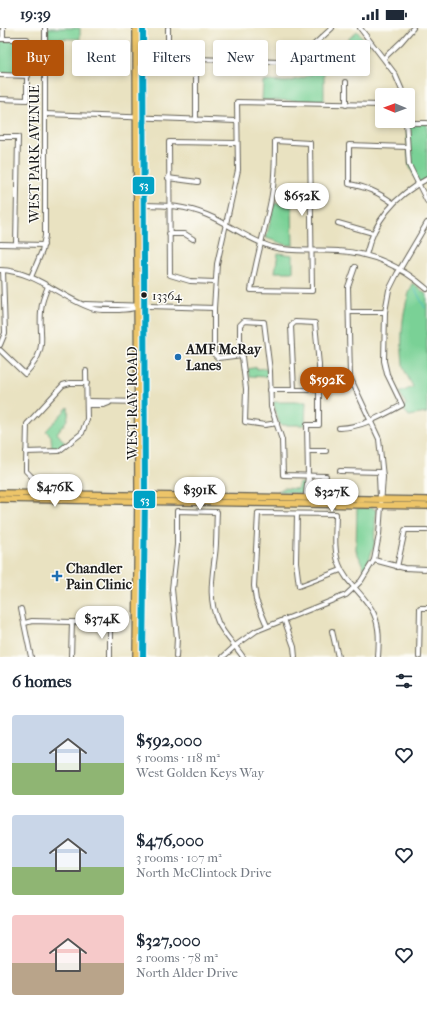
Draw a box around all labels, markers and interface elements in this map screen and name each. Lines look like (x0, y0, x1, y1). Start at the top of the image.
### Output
text: 19:39 (20, 5, 51, 23)
chip: Buy (12, 40, 64, 76)
chip: Rent (72, 40, 130, 76)
chip: Filters (138, 40, 205, 76)
chip: New (213, 40, 268, 76)
chip: Apartment (276, 40, 370, 76)
street label: WEST PARK AVENUE (26, 84, 43, 224)
north arrow (375, 88, 415, 128)
map controls (375, 88, 415, 128)
line badge: 53 (132, 176, 155, 195)
text: 53 (139, 179, 149, 192)
pin: $652K (274, 183, 330, 217)
text: $652K (284, 188, 320, 203)
place label: 13364 (152, 288, 182, 303)
marker: 13364 (139, 290, 149, 300)
place label: AMF McRay Lanes (185, 341, 263, 374)
street label: WEST RAY ROAD (124, 346, 141, 461)
marker: AMF McRay Lanes (173, 352, 183, 362)
pin: $592K (299, 367, 355, 401)
text: $592K (309, 372, 345, 387)
pin: $476K (27, 474, 83, 508)
pin: $391K (172, 477, 228, 511)
text: $476K (36, 479, 74, 494)
pin: $327K (304, 479, 360, 513)
text: $391K (183, 482, 217, 497)
text: $327K (315, 484, 349, 499)
line badge: 53 (133, 490, 156, 509)
text: 53 (140, 494, 150, 507)
place label: Chandler Pain Clinic (66, 560, 133, 593)
marker: Chandler Pain Clinic (51, 570, 63, 582)
pin: $374K (74, 606, 130, 640)
text: $374K (84, 611, 120, 626)
icon: filters (393, 670, 415, 692)
text: 6 homes (12, 671, 72, 691)
text: $592,000 (136, 730, 202, 750)
icon: home (44, 731, 92, 779)
icon: heart (393, 744, 415, 766)
text: 5 rooms · 118 m² (136, 750, 220, 765)
text: West Golden Keys Way (136, 765, 264, 780)
text: $476,000 (136, 830, 204, 850)
icon: home (44, 831, 92, 879)
icon: heart (393, 844, 415, 866)
text: 3 rooms · 107 m² (136, 850, 222, 865)
text: North McClintock Drive (136, 865, 272, 880)
text: $327,000 (136, 930, 201, 950)
icon: home (44, 931, 92, 979)
icon: heart (393, 944, 415, 966)
text: 2 rooms · 78 m² (136, 950, 218, 965)
text: North Alder Drive (136, 965, 238, 980)

